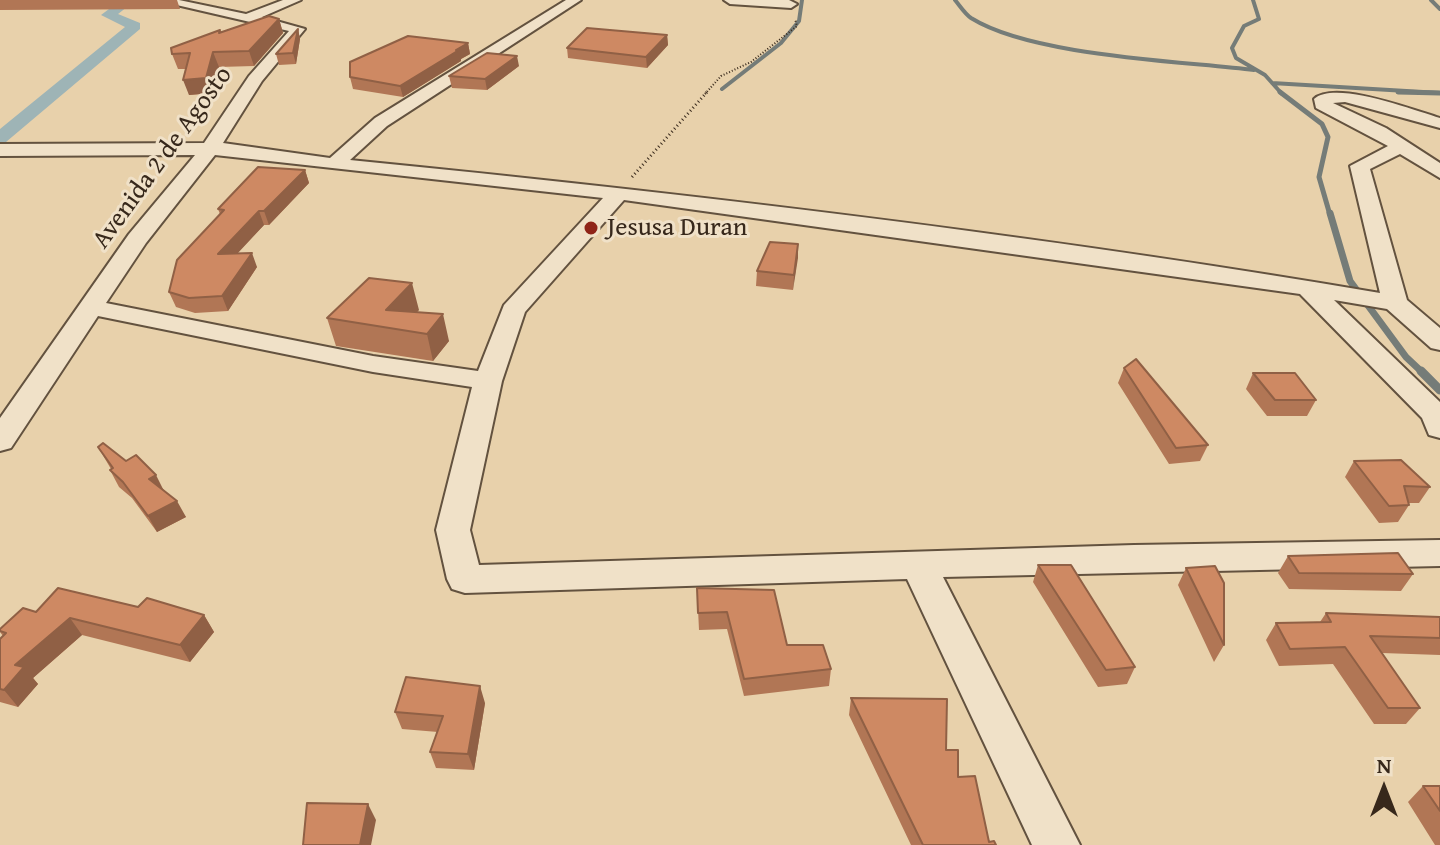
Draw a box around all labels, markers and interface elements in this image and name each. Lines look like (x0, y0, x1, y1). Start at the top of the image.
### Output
street label: Avenida 2 de Agosto (86, 61, 240, 255)
place label: Jesusa Duran (607, 212, 747, 244)
marker: Jesusa Duran (582, 219, 600, 237)
north arrow (1344, 749, 1424, 829)
text: N (1377, 749, 1391, 781)

